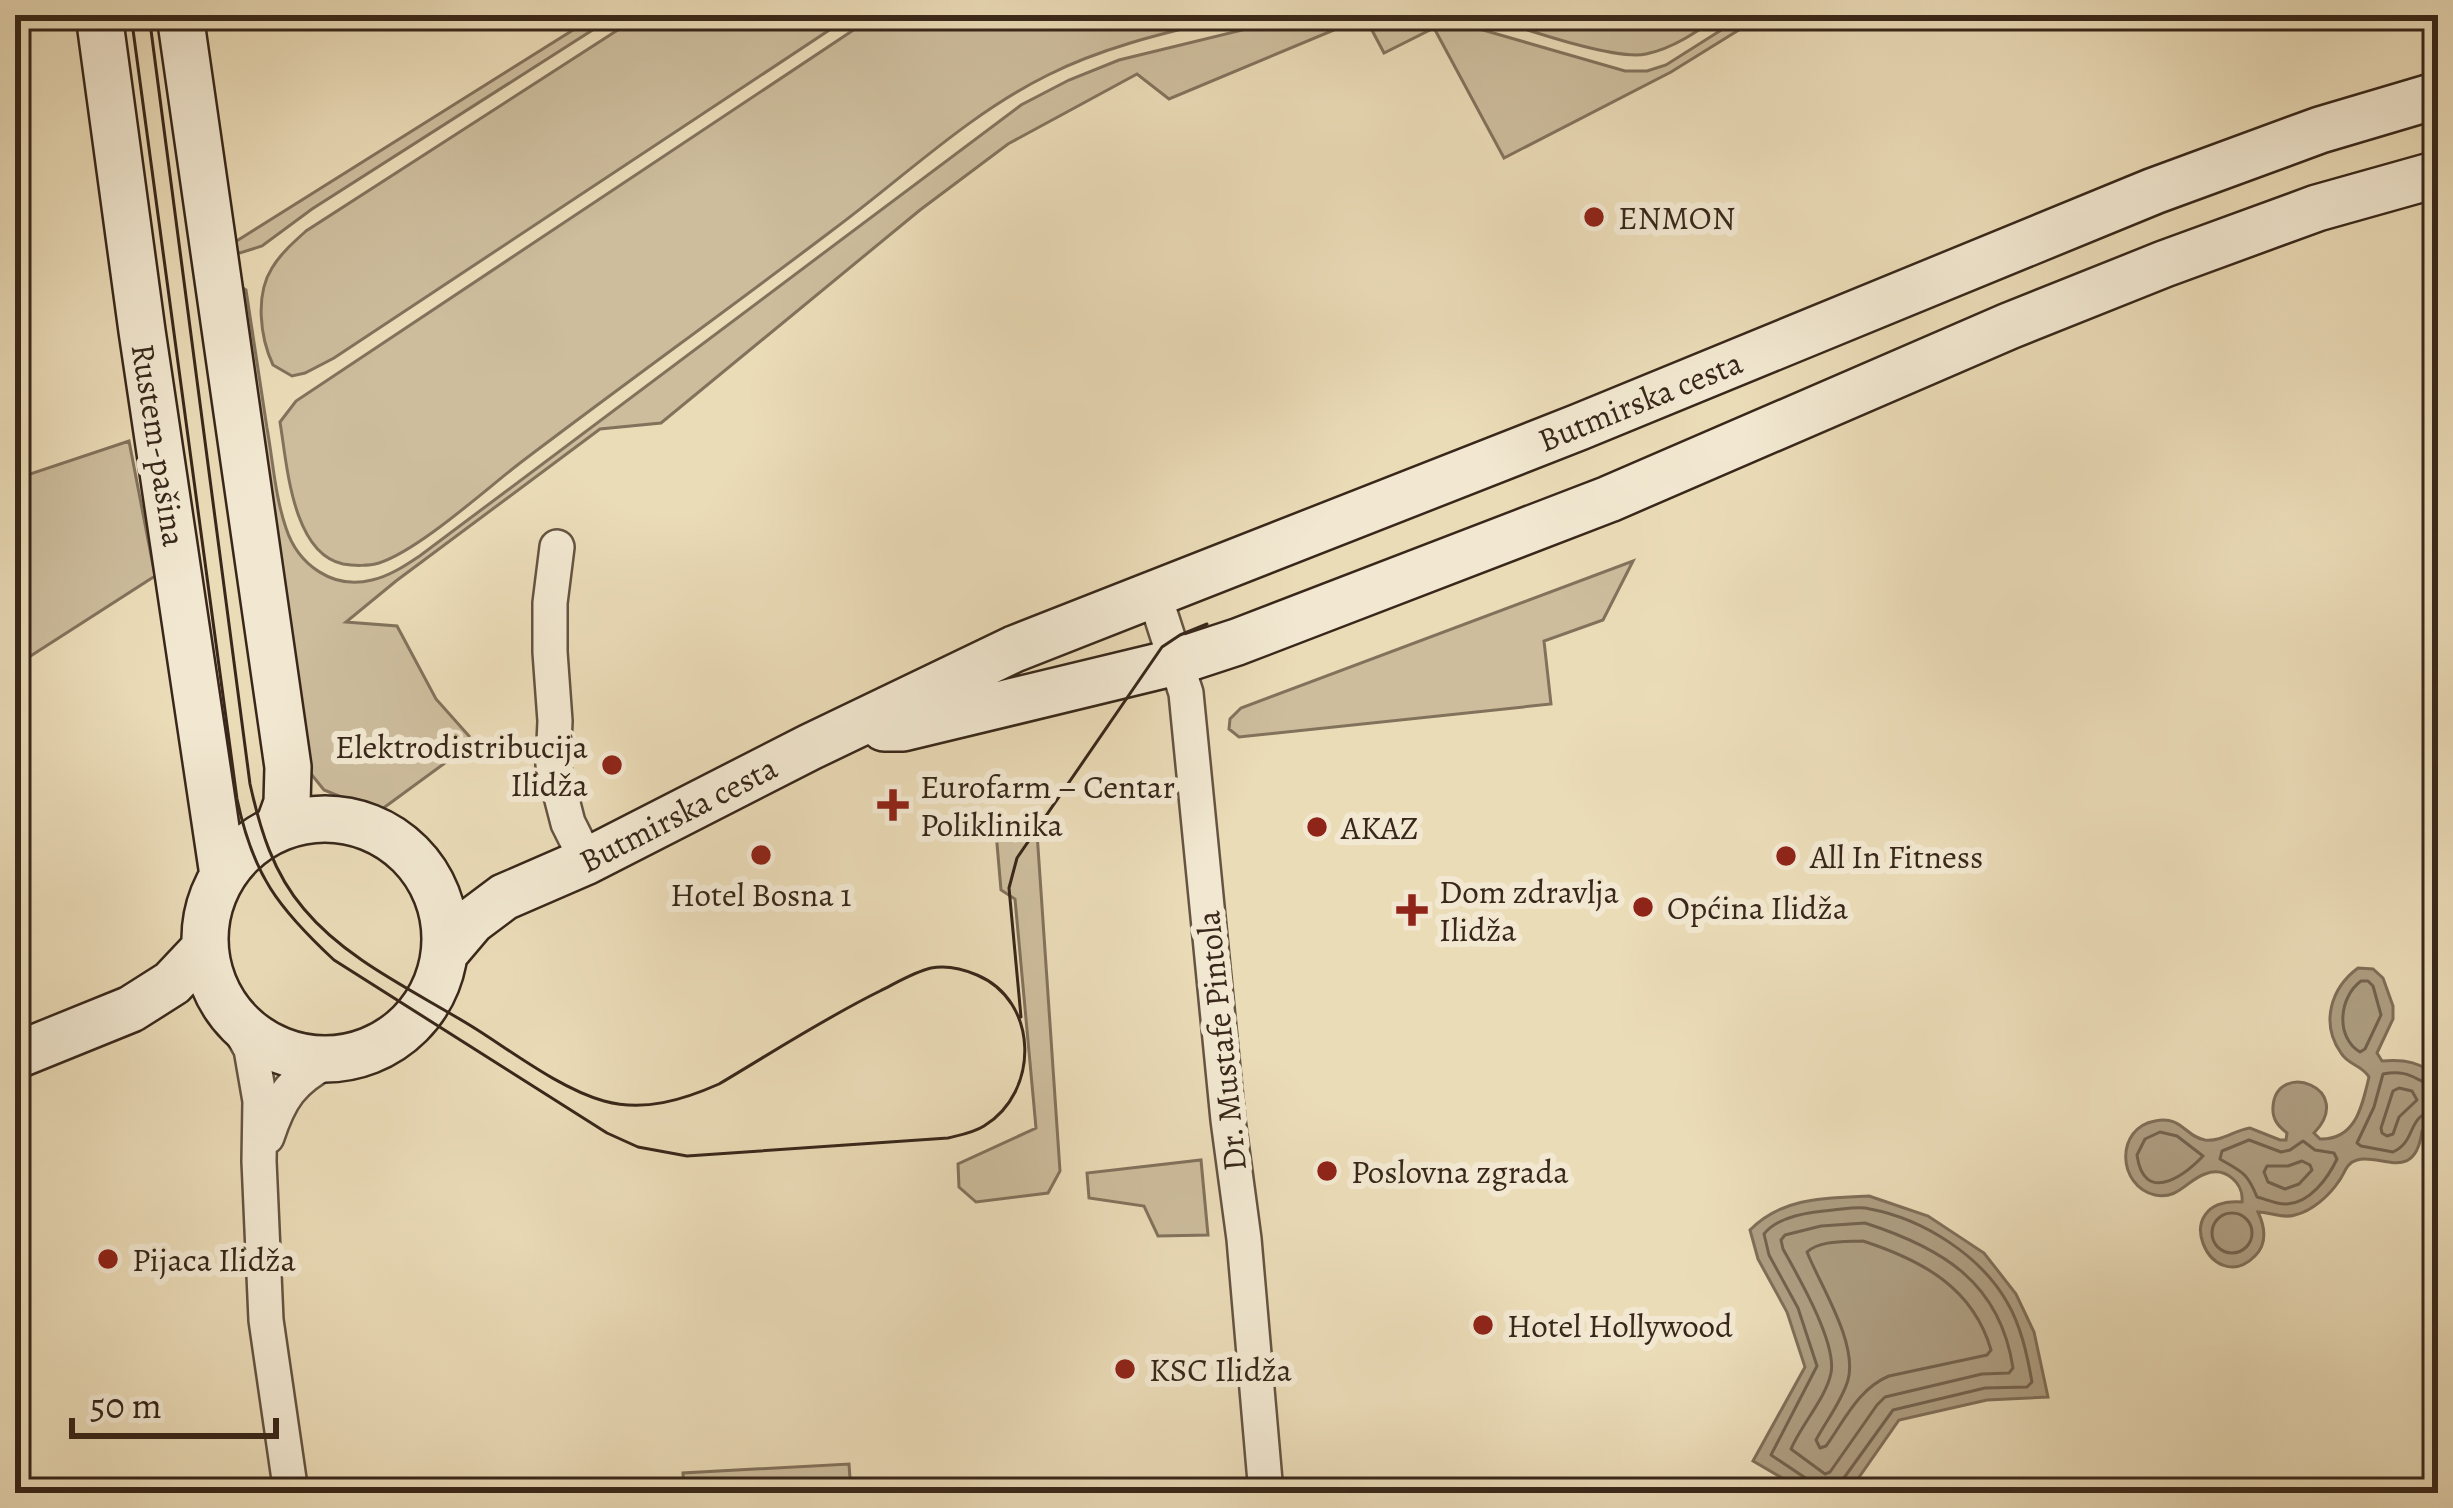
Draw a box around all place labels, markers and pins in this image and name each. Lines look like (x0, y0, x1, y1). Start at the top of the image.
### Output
place label: ENMON (1618, 195, 1735, 240)
marker: ENMON (1581, 204, 1607, 230)
place label: Elektrodistribucija Ilidža (335, 724, 589, 807)
marker: Elektrodistribucija Ilidža (599, 752, 625, 778)
place label: Eurofarm – Centar Poliklinika (920, 764, 1175, 847)
marker: Eurofarm – Centar Poliklinika (877, 789, 909, 821)
place label: AKAZ (1340, 805, 1418, 850)
marker: AKAZ (1304, 814, 1330, 840)
place label: All In Fitness (1809, 834, 1983, 879)
marker: Hotel Bosna 1 (748, 842, 774, 868)
marker: All In Fitness (1773, 843, 1799, 869)
place label: Dom zdravlja Ilidža (1439, 869, 1620, 952)
place label: Hotel Bosna 1 (670, 872, 852, 917)
place label: Općina Ilidža (1667, 885, 1849, 930)
marker: Dom zdravlja Ilidža (1396, 894, 1428, 926)
marker: Općina Ilidža (1630, 894, 1656, 920)
place label: Poslovna zgrada (1351, 1149, 1569, 1194)
marker: Poslovna zgrada (1314, 1158, 1340, 1184)
place label: Pijaca Ilidža (132, 1237, 297, 1282)
marker: Pijaca Ilidža (95, 1246, 121, 1272)
place label: Hotel Hollywood (1507, 1303, 1733, 1348)
marker: Hotel Hollywood (1470, 1312, 1496, 1338)
place label: KSC Ilidža (1149, 1347, 1293, 1392)
marker: KSC Ilidža (1112, 1356, 1138, 1382)

